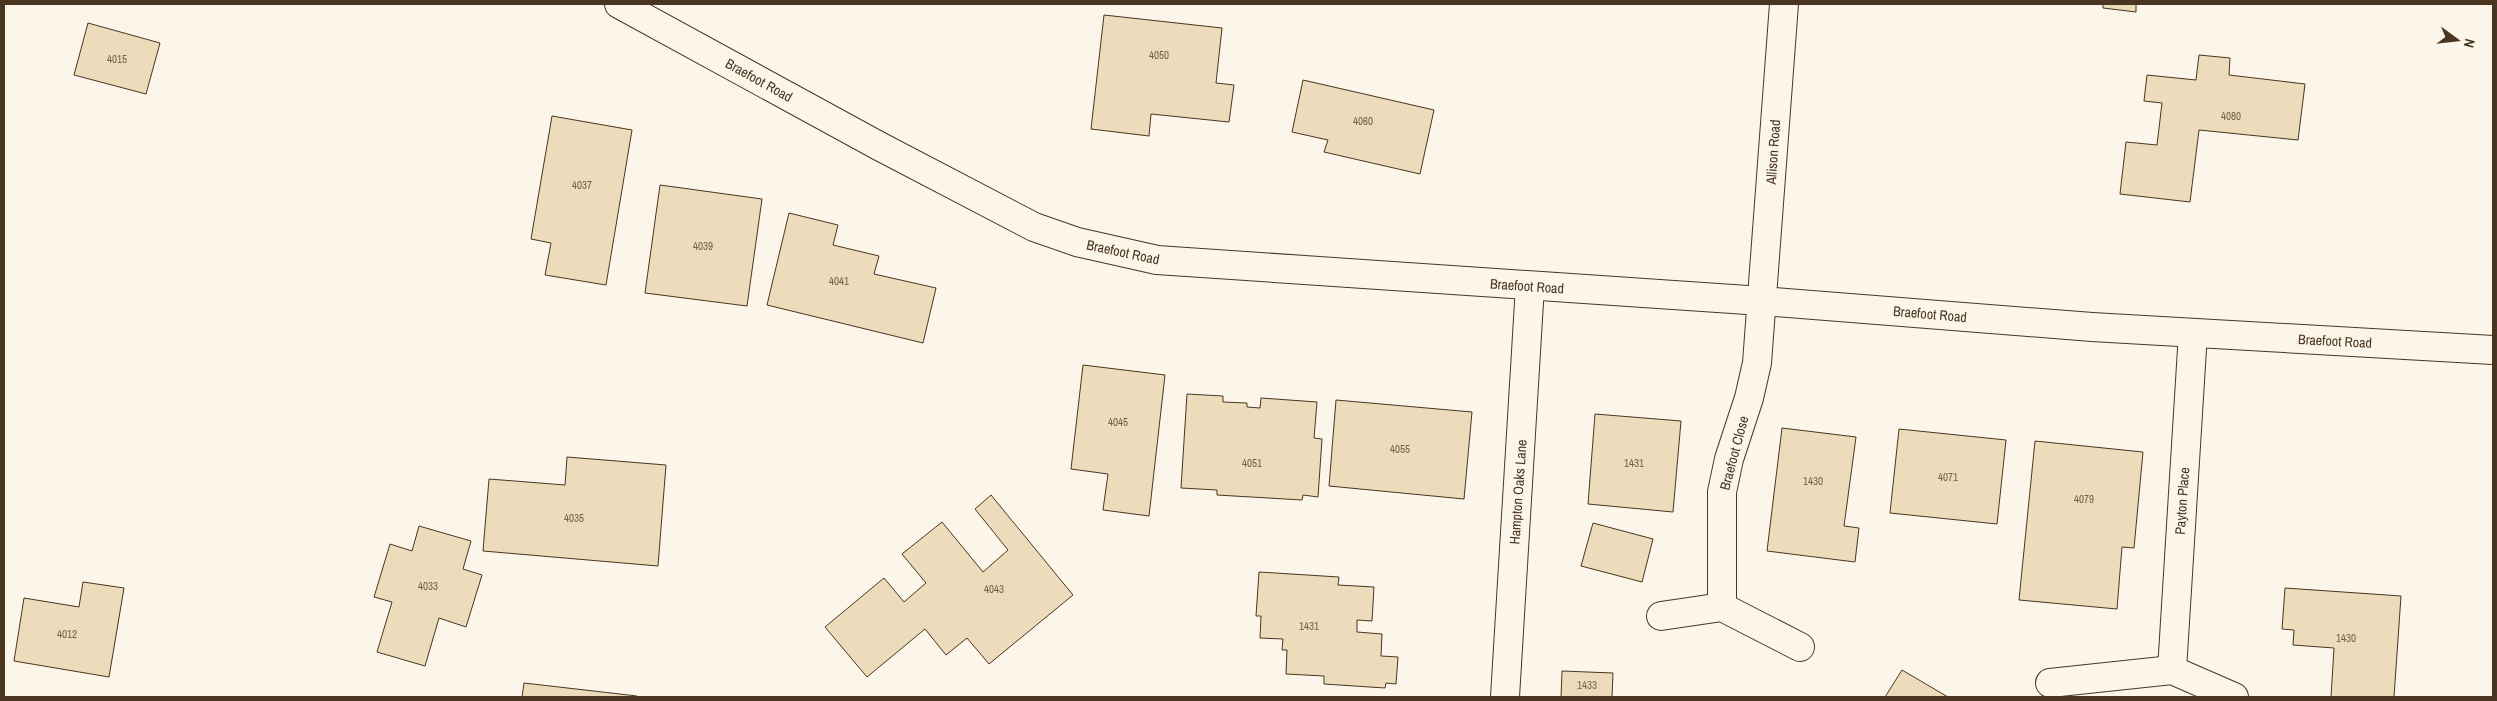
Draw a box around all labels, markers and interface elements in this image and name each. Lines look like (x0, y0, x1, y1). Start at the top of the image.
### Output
north arrow (2432, 15, 2482, 65)
text: N (2460, 37, 2479, 50)
house number: 4050 (1149, 48, 1169, 62)
house number: 4015 (107, 52, 127, 66)
street label: Braefoot Road (722, 54, 796, 106)
house number: 4080 (2221, 109, 2241, 123)
house number: 4060 (1353, 114, 1373, 128)
street label: Allison Road (1762, 119, 1784, 186)
house number: 4037 (572, 178, 592, 192)
street label: Braefoot Road (1085, 235, 1161, 269)
house number: 4039 (693, 239, 713, 253)
house number: 4041 (829, 274, 849, 288)
street label: Braefoot Road (1489, 274, 1565, 298)
street label: Braefoot Road (1892, 302, 1968, 326)
street label: Braefoot Road (2298, 330, 2372, 352)
street label: Braefoot Close (1715, 414, 1753, 492)
house number: 4045 (1108, 415, 1128, 429)
street label: Hampton Oaks Lane (1505, 439, 1531, 545)
house number: 4055 (1390, 442, 1410, 456)
house number: 4051 (1242, 456, 1262, 470)
house number: 1431 (1624, 456, 1644, 470)
street label: Payton Place (2171, 467, 2193, 535)
house number: 4071 (1938, 470, 1958, 484)
house number: 1430 (1803, 474, 1823, 488)
house number: 4079 (2074, 492, 2094, 506)
house number: 4035 (564, 511, 584, 525)
house number: 4033 (418, 579, 438, 593)
house number: 4043 (984, 582, 1004, 596)
house number: 1431 (1299, 619, 1319, 633)
house number: 4012 (57, 627, 77, 641)
house number: 1430 (2336, 631, 2356, 645)
house number: 1433 (1577, 678, 1597, 692)

